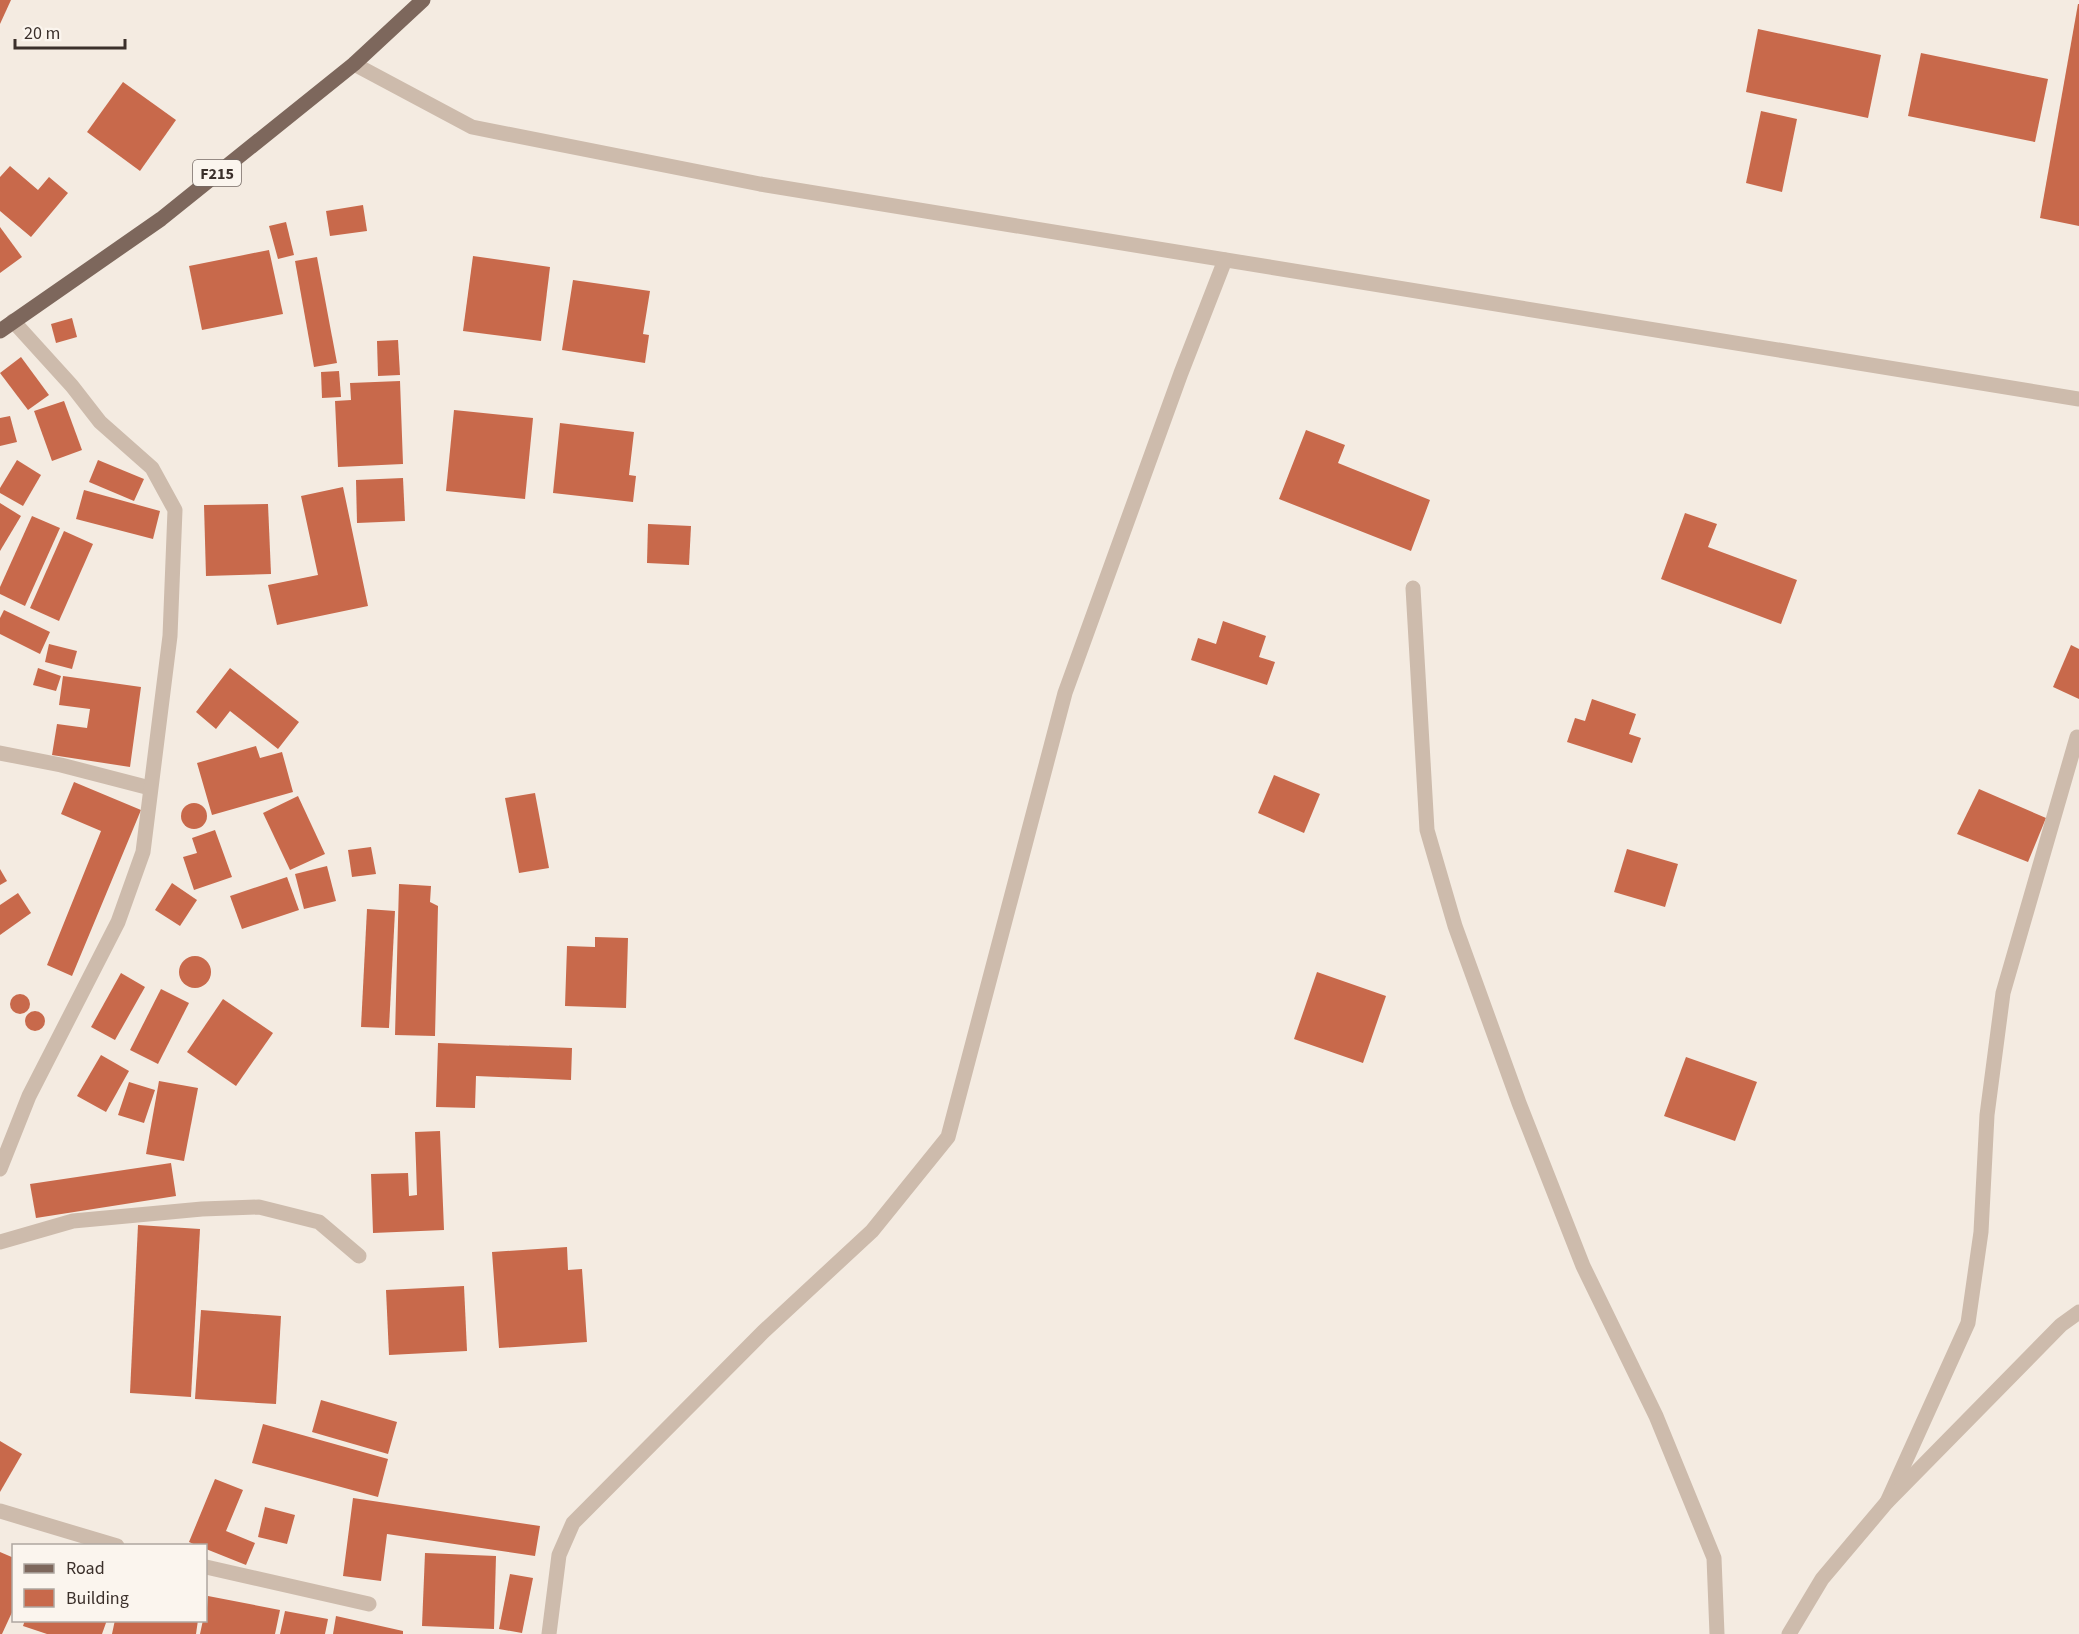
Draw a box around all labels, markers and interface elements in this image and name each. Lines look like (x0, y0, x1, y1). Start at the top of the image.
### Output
scale bar (15, 12, 124, 50)
text: 20 m (24, 21, 60, 46)
road number: F215 (193, 160, 241, 186)
legend (12, 1544, 207, 1622)
text: Road (66, 1556, 105, 1581)
text: Building (66, 1586, 129, 1611)

